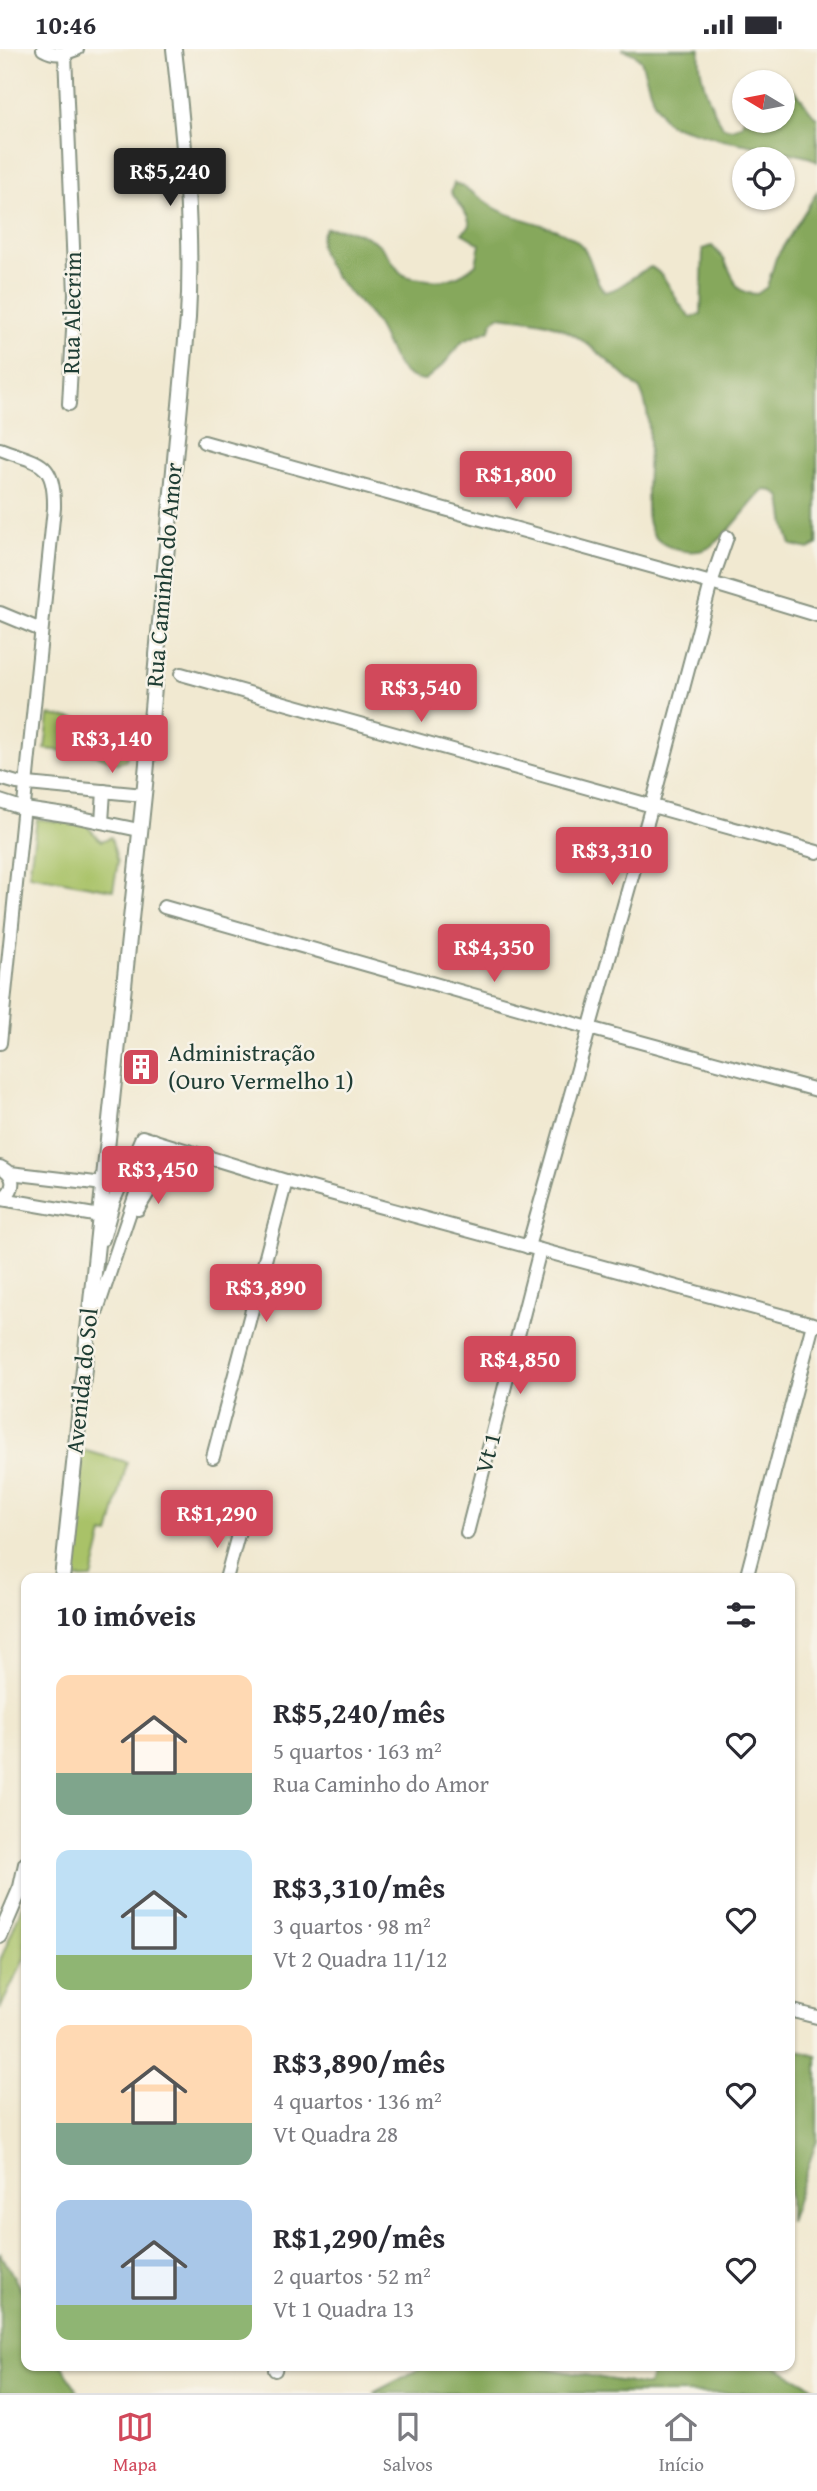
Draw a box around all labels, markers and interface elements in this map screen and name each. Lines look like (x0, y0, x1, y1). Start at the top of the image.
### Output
text: 10:46 (35, 5, 96, 44)
north arrow (732, 70, 794, 133)
map controls (732, 70, 795, 210)
button: locate (732, 147, 795, 210)
pin: R$5,240 (105, 149, 235, 208)
text: R$5,240 (130, 154, 210, 187)
street label: Rua Alecrim (53, 251, 90, 375)
pin: R$1,800 (451, 451, 581, 511)
text: R$1,800 (476, 457, 556, 490)
street label: Rua Caminho do Amor (136, 461, 191, 689)
pin: R$3,540 (356, 665, 486, 724)
text: R$3,540 (381, 670, 461, 703)
pin: R$3,140 (47, 715, 177, 775)
text: R$3,140 (72, 721, 152, 754)
pin: R$3,310 (547, 827, 677, 887)
text: R$3,310 (572, 833, 652, 866)
pin: R$4,350 (429, 925, 559, 984)
text: R$4,350 (454, 930, 534, 963)
place label: Administração (Ouro Vermelho 1) (168, 1035, 354, 1098)
building icon: Administração (Ouro Vermelho 1) (120, 1046, 162, 1088)
pin: R$3,450 (93, 1147, 223, 1206)
text: R$3,450 (118, 1152, 198, 1185)
pin: R$3,890 (201, 1265, 331, 1324)
text: R$3,890 (226, 1270, 306, 1303)
street label: Avenida do Sol (56, 1306, 107, 1456)
pin: R$4,850 (455, 1337, 585, 1396)
text: R$4,850 (480, 1342, 560, 1375)
street label: Vt 1 (466, 1429, 509, 1477)
pin: R$1,290 (152, 1491, 282, 1550)
text: R$1,290 (177, 1496, 257, 1529)
text: 10 imóveis (56, 1593, 196, 1637)
icon: filters (722, 1596, 760, 1634)
text: R$5,240/mês (273, 1690, 445, 1734)
icon: home (112, 1703, 196, 1787)
icon: heart (722, 1726, 760, 1764)
text: 5 quartos · 163 m² (273, 1734, 442, 1767)
text: Rua Caminho do Amor (273, 1767, 489, 1800)
text: R$3,310/mês (273, 1865, 445, 1909)
icon: home (112, 1878, 196, 1962)
icon: heart (722, 1901, 760, 1939)
text: 3 quartos · 98 m² (273, 1909, 431, 1942)
text: Vt 2 Quadra 11/12 (273, 1942, 447, 1975)
text: R$3,890/mês (273, 2040, 445, 2084)
icon: home (112, 2053, 196, 2137)
icon: heart (722, 2076, 760, 2114)
text: 4 quartos · 136 m² (273, 2084, 442, 2117)
text: Vt Quadra 28 (273, 2117, 398, 2150)
text: R$1,290/mês (273, 2215, 445, 2259)
icon: home (112, 2228, 196, 2312)
icon: heart (722, 2251, 760, 2289)
text: 2 quartos · 52 m² (273, 2259, 431, 2292)
text: Vt 1 Quadra 13 (273, 2292, 414, 2325)
tab: Mapa (113, 2408, 157, 2478)
tab: Salvos (383, 2408, 433, 2478)
tab: Início (659, 2408, 704, 2478)

